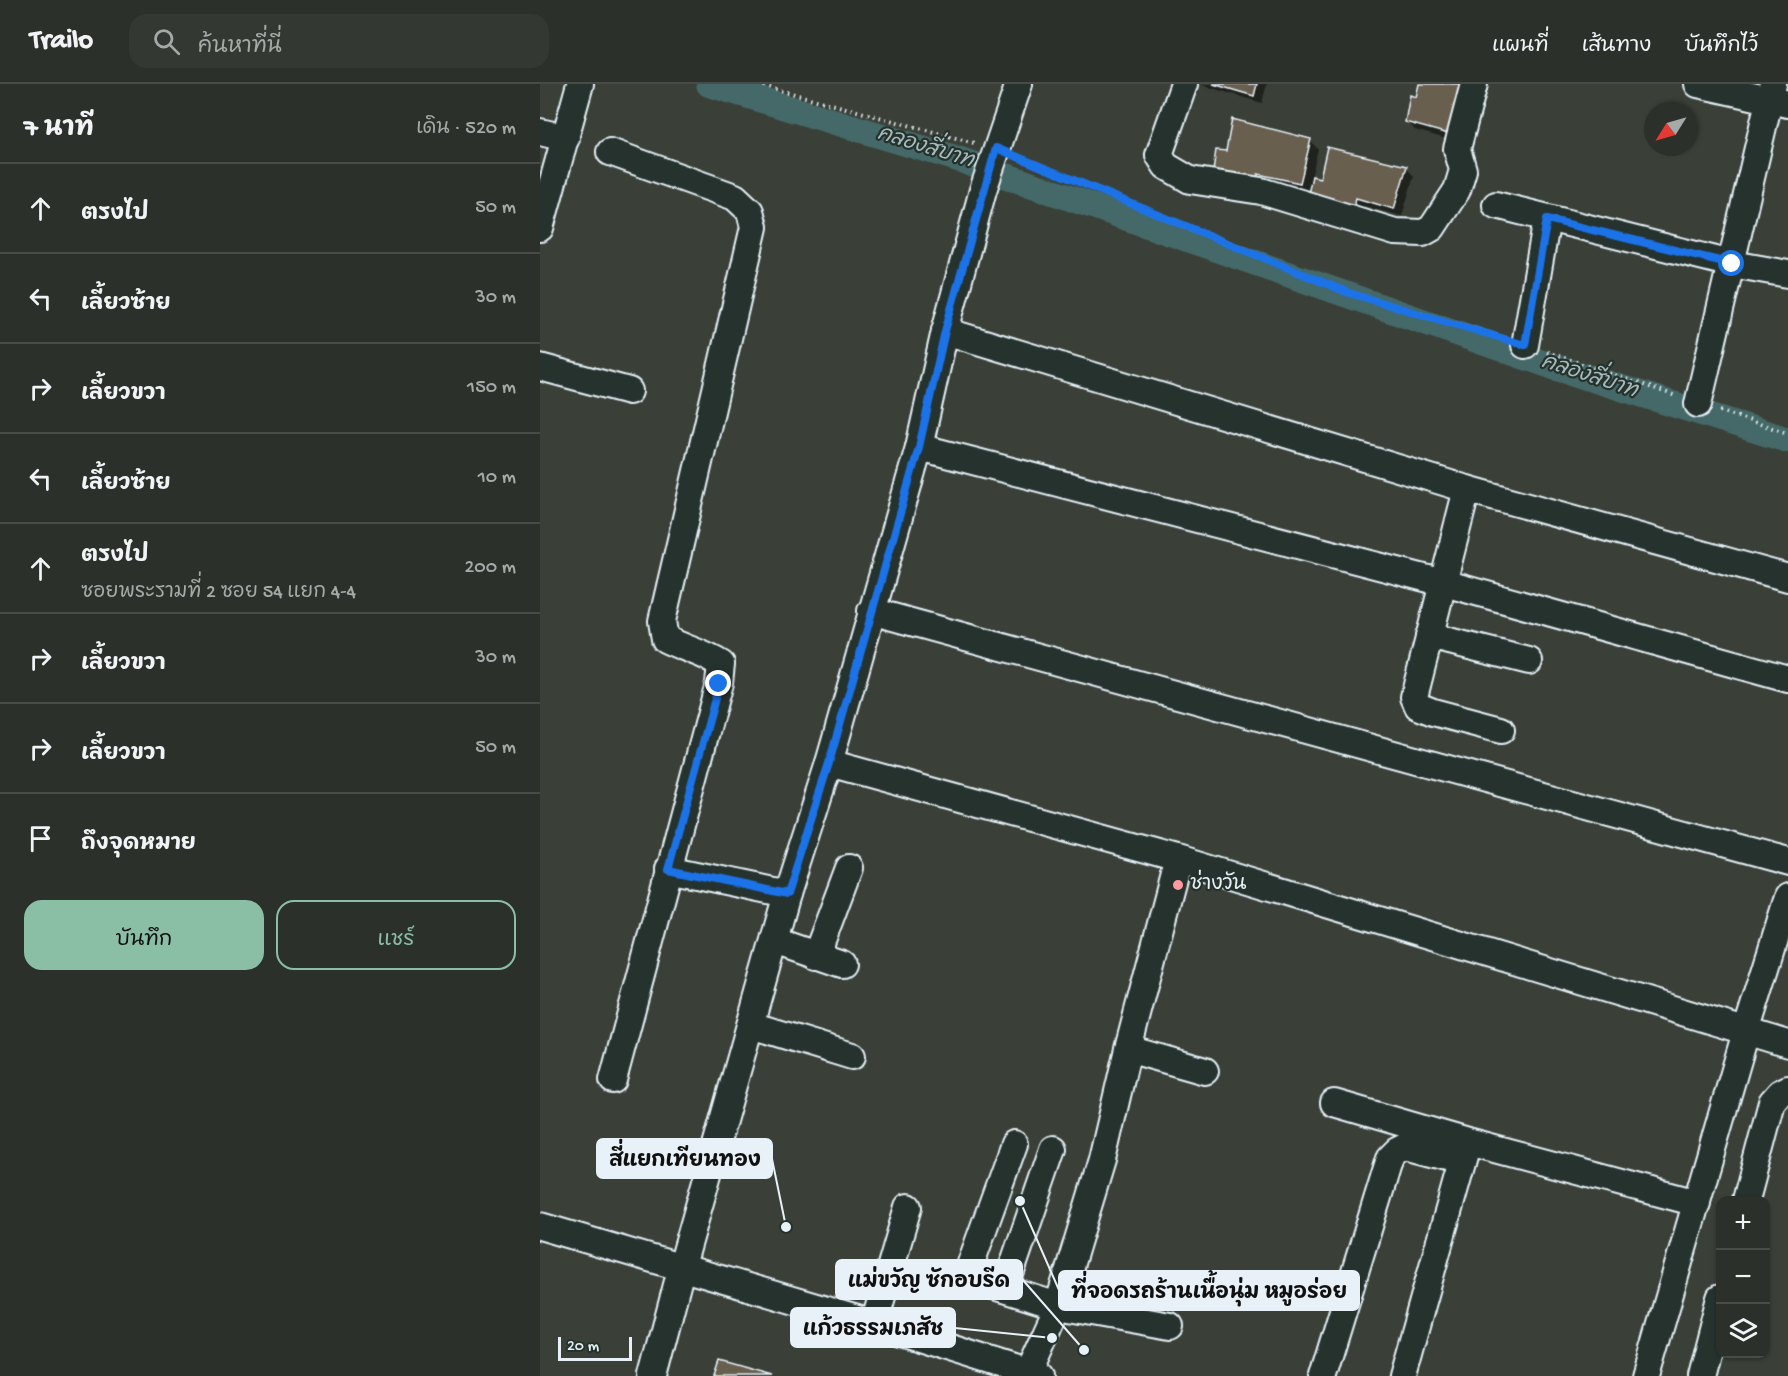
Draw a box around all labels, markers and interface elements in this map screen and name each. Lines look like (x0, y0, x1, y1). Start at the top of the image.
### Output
search box (129, 14, 549, 68)
text: Trailo (30, 25, 93, 58)
icon: search (150, 25, 183, 58)
text: ค้นหาที่นี่ (198, 35, 282, 61)
text: แผนที่ (1492, 35, 1549, 60)
text: เส้นทาง (1582, 35, 1651, 60)
text: บันทึกไว้ (1684, 35, 1758, 60)
north arrow (1644, 102, 1698, 156)
water label: คลองสี่บาท (874, 113, 980, 176)
text: 7 นาที (24, 115, 94, 146)
text: เดิน · 520 m (416, 118, 516, 141)
icon: ahead (24, 192, 57, 225)
text: 50 m (475, 197, 516, 220)
text: ตรงไป (81, 202, 149, 228)
route start (1718, 250, 1744, 276)
icon: left (24, 282, 57, 315)
text: 30 m (475, 287, 516, 310)
text: เลี้ยวซ้าย (81, 292, 171, 318)
water label: คลองสี่บาท (1538, 341, 1645, 406)
icon: right (24, 372, 57, 405)
text: 150 m (467, 377, 516, 400)
text: เลี้ยวขวา (81, 382, 165, 408)
icon: left (24, 462, 57, 495)
text: 10 m (478, 467, 516, 490)
text: เลี้ยวซ้าย (81, 472, 171, 498)
text: ตรงไป (81, 544, 149, 570)
icon: ahead (24, 552, 57, 585)
text: 200 m (465, 557, 516, 580)
text: ซอยพระรามที่ 2 ซอย 54 แยก 4-4 (81, 582, 356, 605)
icon: right (24, 642, 57, 675)
text: 30 m (475, 647, 516, 670)
text: เลี้ยวขวา (81, 652, 165, 678)
route end (705, 670, 731, 696)
icon: right (24, 732, 57, 765)
text: 50 m (475, 737, 516, 760)
text: เลี้ยวขวา (81, 742, 165, 768)
icon: arrive (24, 822, 57, 855)
text: ถึงจุดหมาย (81, 832, 196, 858)
place label: ช่างวัน (1190, 869, 1247, 897)
marker: ช่างวัน (1171, 878, 1185, 892)
button: บันทึก (24, 900, 264, 970)
button: แชร์ (276, 900, 516, 970)
text: สี่แยกเทียนทอง (609, 1138, 761, 1175)
callout: สี่แยกเทียนทอง (597, 1139, 772, 1178)
map controls (1716, 1196, 1770, 1358)
button: + (1716, 1196, 1770, 1250)
button: − (1716, 1250, 1770, 1304)
callout: แม่ขวัญ ซักอบรีด (836, 1260, 1022, 1299)
text: แม่ขวัญ ซักอบรีด (848, 1265, 1010, 1296)
text: ที่จอดรถร้านเนื้อนุ่ม หมูอร่อย (1071, 1270, 1347, 1307)
callout: ที่จอดรถร้านเนื้อนุ่ม หมูอร่อย (1059, 1271, 1359, 1310)
button: layers (1716, 1304, 1770, 1358)
callout: แก้วธรรมเภสัช (791, 1308, 955, 1347)
text: แก้วธรรมเภสัช (803, 1314, 943, 1344)
scale bar (558, 1334, 632, 1362)
text: 20 m (567, 1338, 599, 1357)

